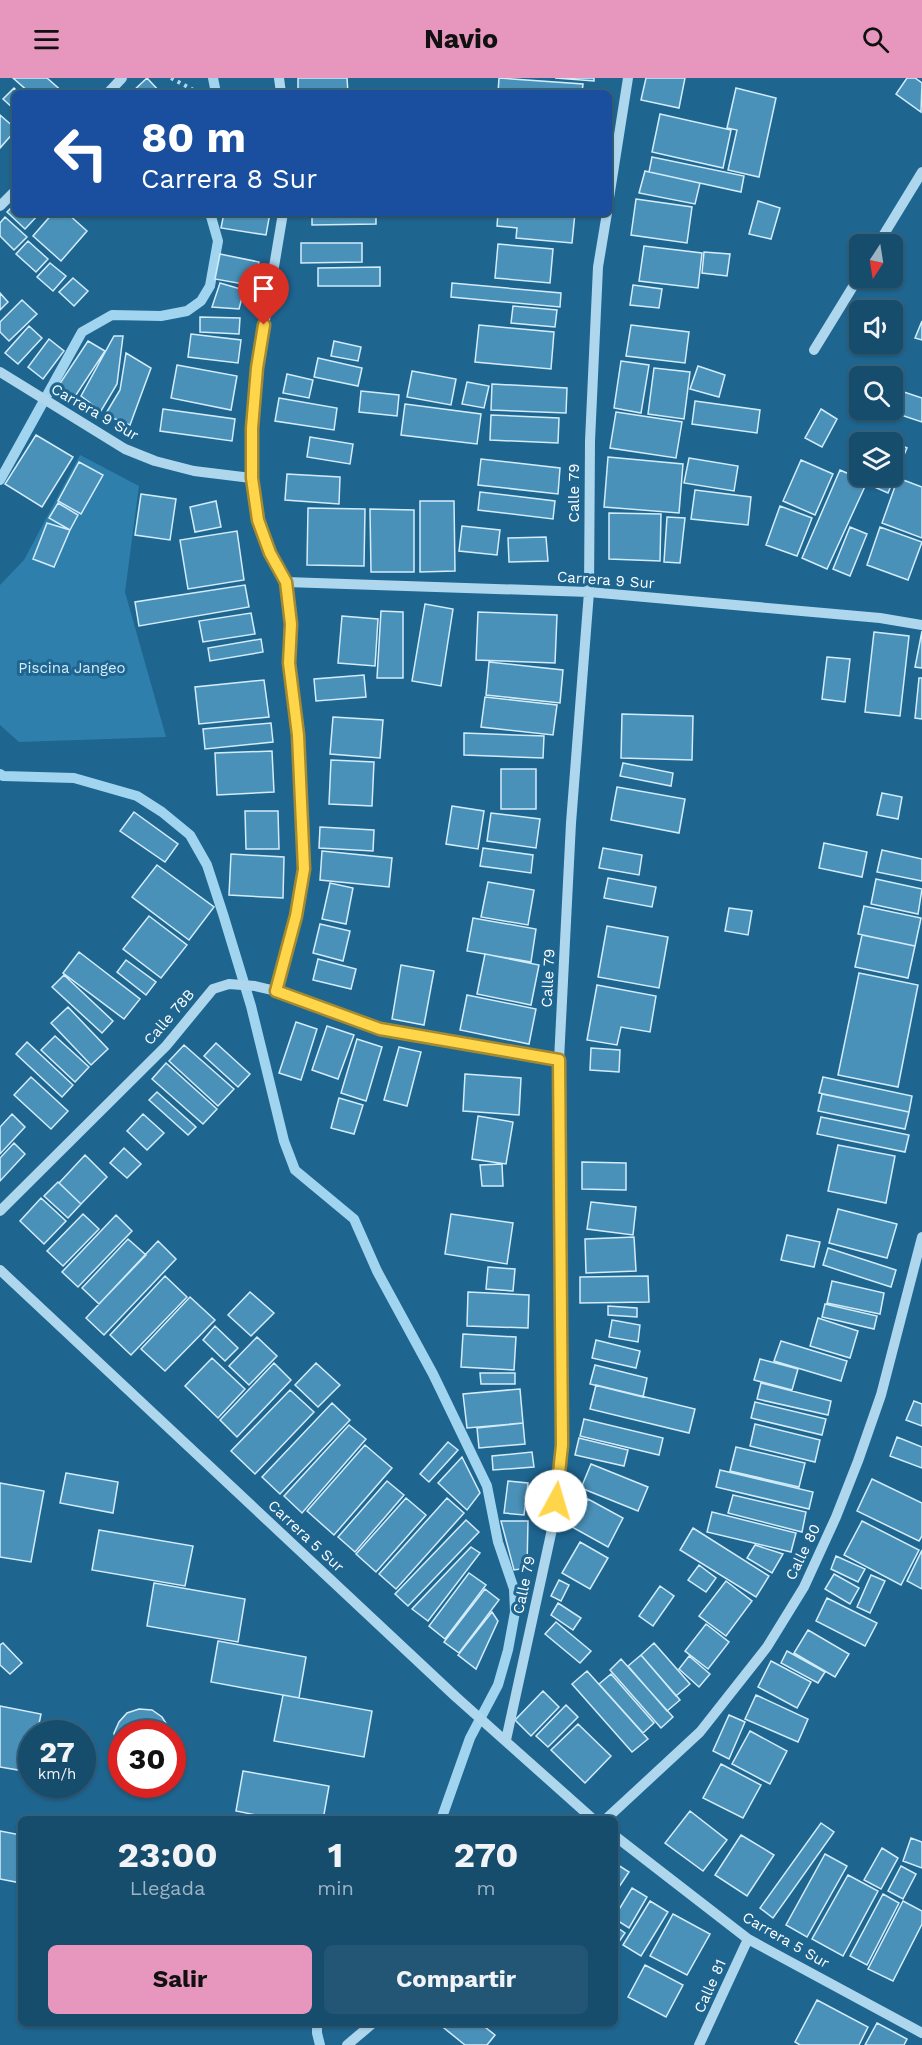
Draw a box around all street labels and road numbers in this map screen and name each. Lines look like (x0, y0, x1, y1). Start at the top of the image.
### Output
street label: Carrera 9 Sur (48, 380, 142, 444)
street label: Calle 79 (565, 464, 583, 522)
street label: Carrera 9 Sur (557, 568, 655, 592)
street label: Calle 79 (537, 948, 559, 1008)
street label: Calle 78B (140, 985, 198, 1049)
street label: Carrera 5 Sur (264, 1496, 348, 1576)
street label: Calle 80 (782, 1521, 824, 1583)
street label: Calle 79 (509, 1554, 539, 1616)
street label: Carrera 5 Sur (739, 1908, 833, 1972)
street label: Calle 81 (690, 1956, 730, 2016)

